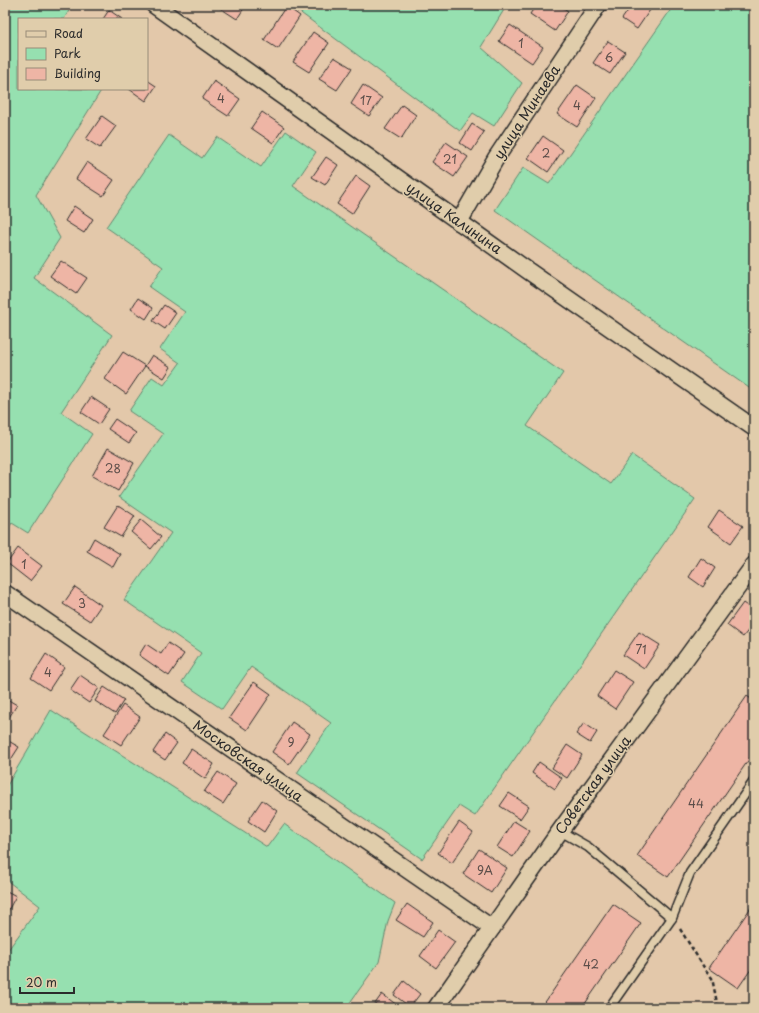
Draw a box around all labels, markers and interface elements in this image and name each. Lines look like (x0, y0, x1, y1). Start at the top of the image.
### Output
legend (18, 18, 148, 90)
text: Road (54, 24, 83, 42)
house number: 1 (518, 34, 524, 52)
text: Park (54, 44, 81, 62)
house number: 6 (605, 48, 613, 66)
street label: улица Минаева (488, 60, 565, 163)
text: Building (54, 64, 101, 82)
house number: 4 (217, 89, 225, 107)
house number: 17 (360, 91, 372, 109)
house number: 4 (573, 96, 581, 114)
house number: 2 (542, 144, 550, 162)
house number: 21 (443, 150, 457, 168)
street label: улица Калинина (402, 177, 507, 259)
house number: 28 (105, 459, 121, 477)
house number: 1 (21, 555, 27, 573)
house number: 3 (78, 594, 86, 612)
house number: 71 (635, 640, 647, 658)
house number: 4 (44, 663, 52, 681)
street label: Московская улица (189, 715, 308, 807)
street label: Советская улица (550, 731, 636, 838)
house number: 9 (287, 733, 295, 751)
house number: 44 (688, 794, 704, 812)
house number: 9А (477, 861, 493, 879)
house number: 42 (583, 955, 599, 973)
scale bar (20, 969, 74, 995)
text: 20 m (26, 973, 57, 991)

